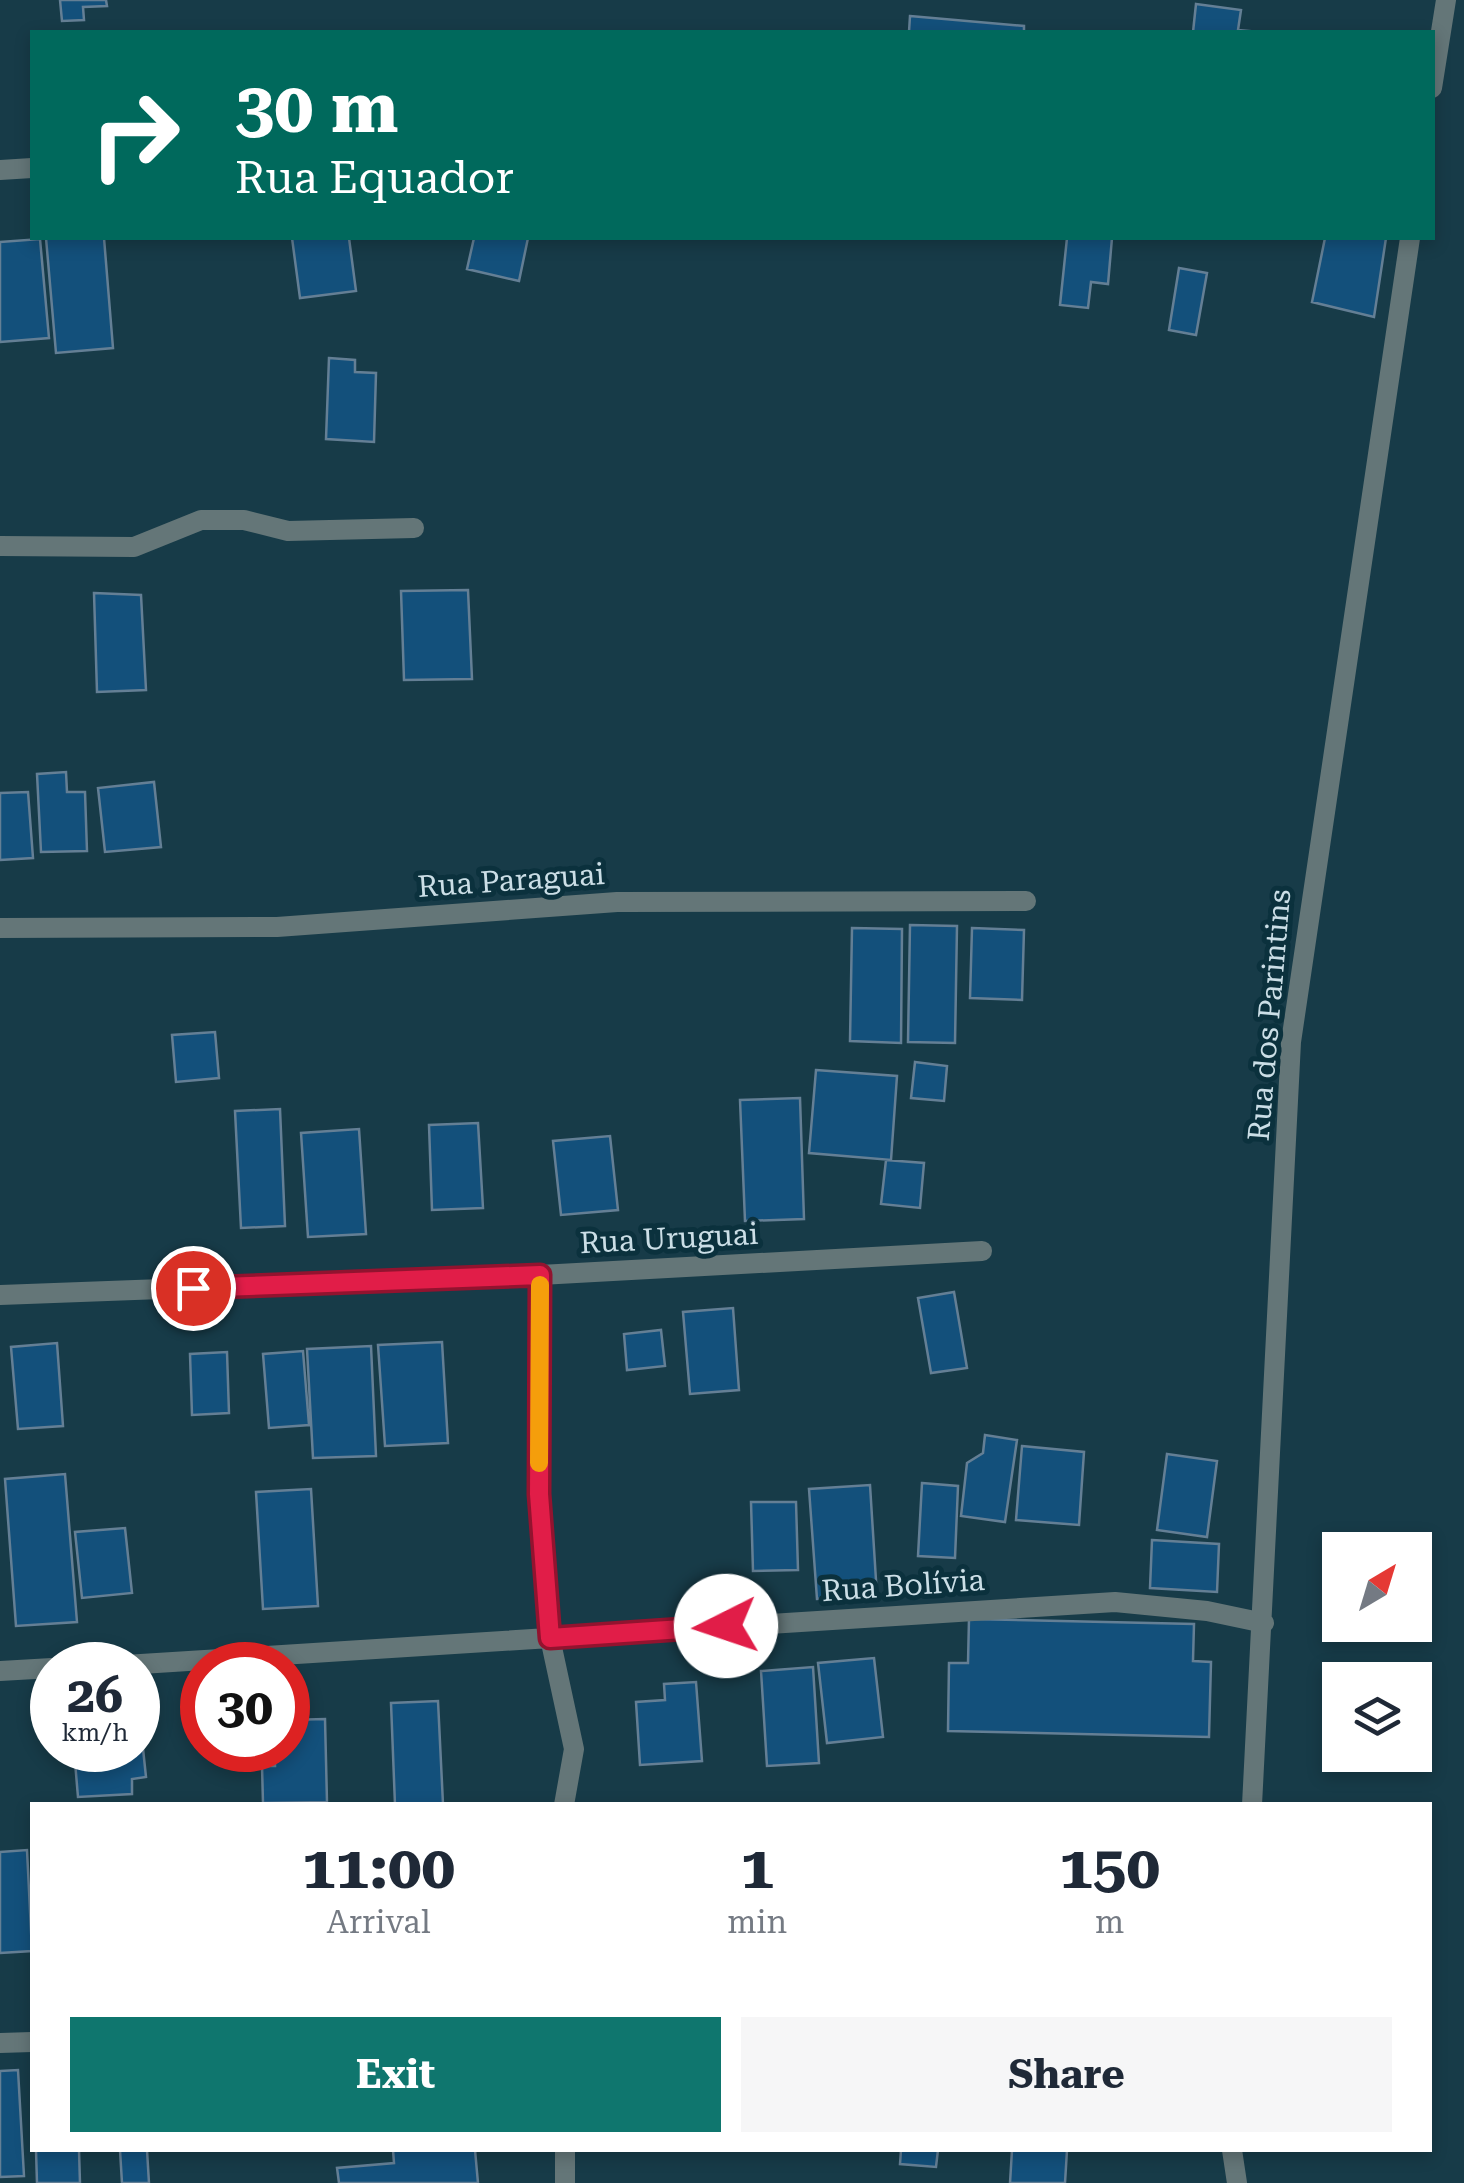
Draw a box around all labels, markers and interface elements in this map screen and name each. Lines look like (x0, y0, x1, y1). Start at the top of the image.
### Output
text: 30 m (235, 67, 399, 149)
icon: right (70, 70, 200, 200)
text: Rua Equador (235, 151, 514, 204)
street label: Rua Paraguai (416, 856, 606, 904)
street label: Rua dos Parintins (1241, 888, 1297, 1142)
street label: Rua Uruguai (579, 1216, 759, 1260)
pin (151, 1246, 236, 1331)
icon: arrive (166, 1261, 221, 1316)
north arrow (1322, 1532, 1432, 1642)
map controls (1322, 1532, 1432, 1772)
street label: Rua Bolívia (820, 1562, 986, 1608)
position arrow (674, 1574, 778, 1678)
speed limit sign: 30 (180, 1642, 310, 1772)
button: layers (1322, 1662, 1432, 1772)
text: 26 (67, 1666, 123, 1724)
text: km/h (62, 1718, 128, 1747)
text: 11:00 (302, 1832, 455, 1903)
text: 1 (740, 1832, 774, 1903)
text: 150 (1059, 1832, 1160, 1903)
text: Arrival (327, 1903, 431, 1941)
text: min (727, 1903, 787, 1941)
text: m (1095, 1903, 1124, 1941)
button: Exit (70, 2017, 721, 2132)
button: Share (741, 2017, 1392, 2132)

